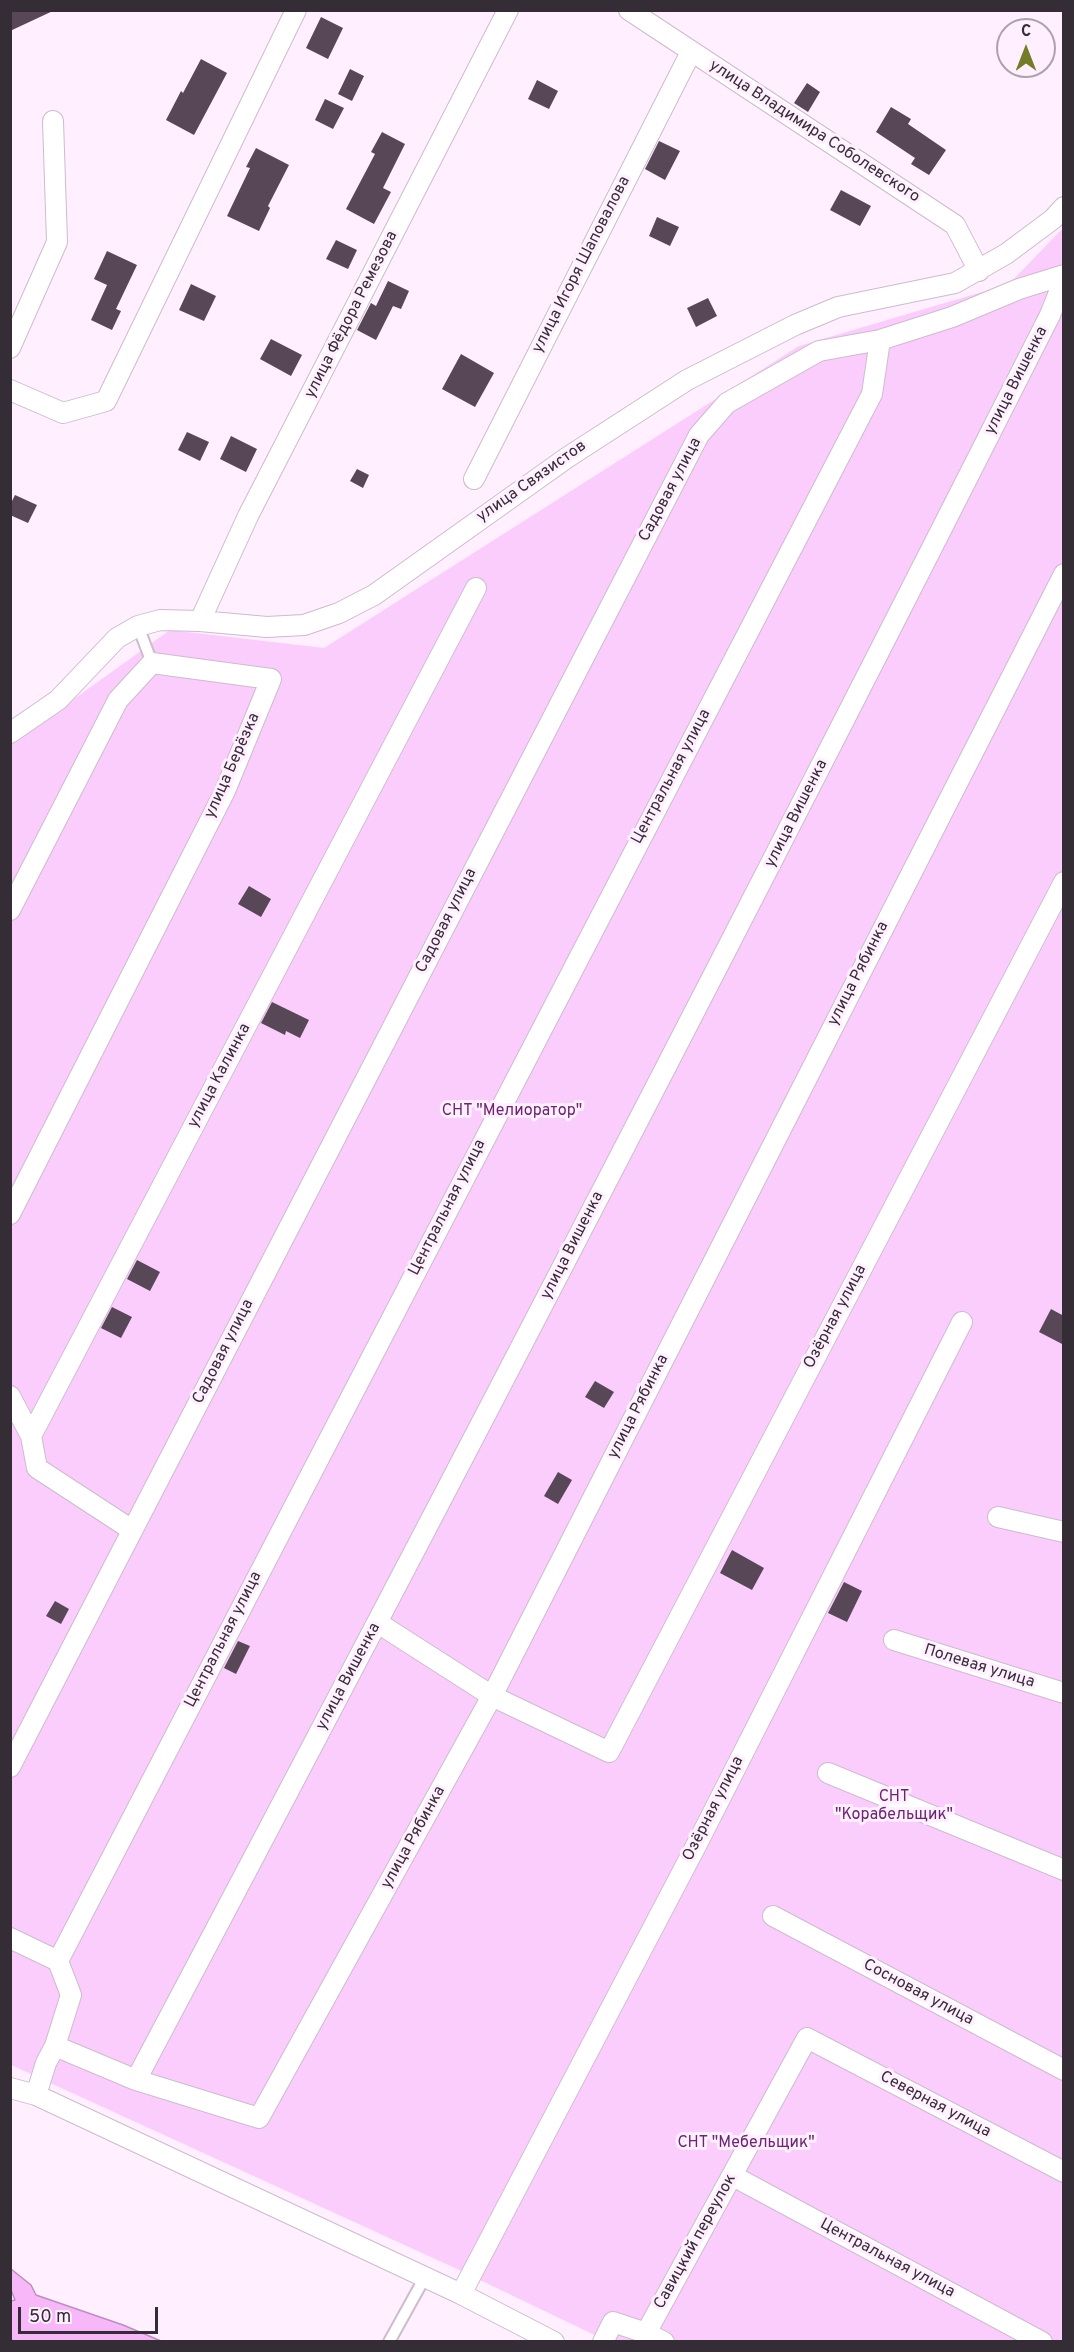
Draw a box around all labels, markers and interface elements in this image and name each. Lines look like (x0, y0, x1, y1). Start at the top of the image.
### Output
north arrow (996, 18, 1056, 78)
text: С (1021, 22, 1031, 42)
street label: улица Владимира Соболевского (705, 57, 923, 207)
street label: улица Игоря Шаповалова (529, 173, 635, 357)
street label: улица Фёдора Ремезова (301, 228, 403, 402)
street label: улица Вишенка (982, 324, 1052, 438)
street label: Садовая улица (636, 435, 706, 545)
street label: улица Связистов (474, 437, 590, 527)
street label: Центральная улица (628, 706, 716, 848)
street label: улица Берёзка (201, 710, 265, 822)
street label: улица Вишенка (762, 757, 832, 871)
street label: Садовая улица (412, 865, 482, 977)
street label: улица Рябинка (824, 919, 894, 1029)
street label: улица Калинка (184, 1021, 256, 1131)
park label: СНТ "Мелиоратор" (442, 1102, 582, 1122)
street label: Центральная улица (405, 1137, 491, 1279)
street label: улица Вишенка (538, 1189, 608, 1303)
street label: Озёрная улица (801, 1262, 871, 1372)
street label: Садовая улица (189, 1296, 259, 1408)
street label: улица Рябинка (604, 1352, 674, 1462)
street label: Центральная улица (181, 1569, 267, 1711)
street label: улица Вишенка (313, 1620, 385, 1734)
street label: Полевая улица (921, 1641, 1037, 1693)
street label: Озёрная улица (679, 1753, 749, 1865)
street label: улица Рябинка (378, 1783, 450, 1893)
park label: СНТ "Корабельщик" (835, 1788, 953, 1826)
street label: Сосновая улица (859, 1956, 977, 2030)
street label: Северная улица (876, 2068, 994, 2142)
park label: СНТ "Мебельщик" (677, 2134, 815, 2154)
street label: Савицкий переулок (651, 2171, 741, 2313)
street label: Центральная улица (816, 2215, 958, 2303)
scale bar (21, 2295, 160, 2333)
text: 50 m (29, 2306, 71, 2329)

